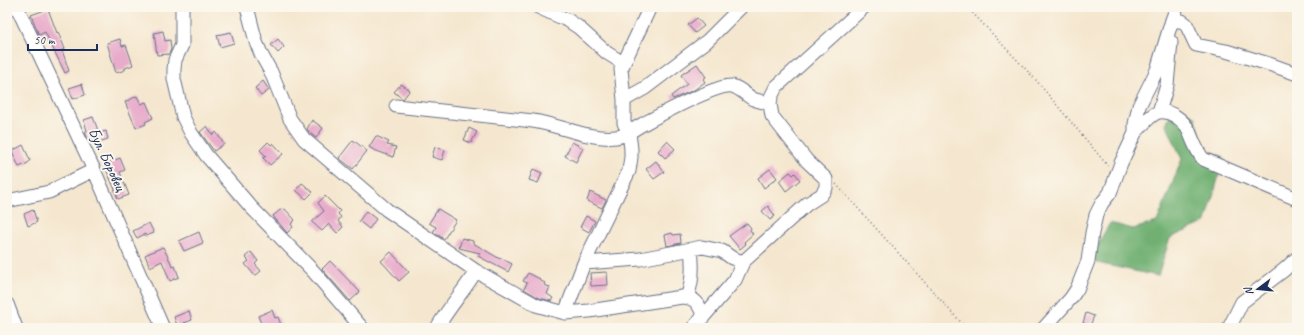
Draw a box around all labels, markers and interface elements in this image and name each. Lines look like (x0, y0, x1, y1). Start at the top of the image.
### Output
scale bar (28, 26, 97, 52)
text: 50 m (34, 32, 56, 48)
street label: Бул. Боровец (84, 124, 131, 196)
north arrow (1238, 269, 1278, 309)
text: N (1240, 284, 1256, 297)

